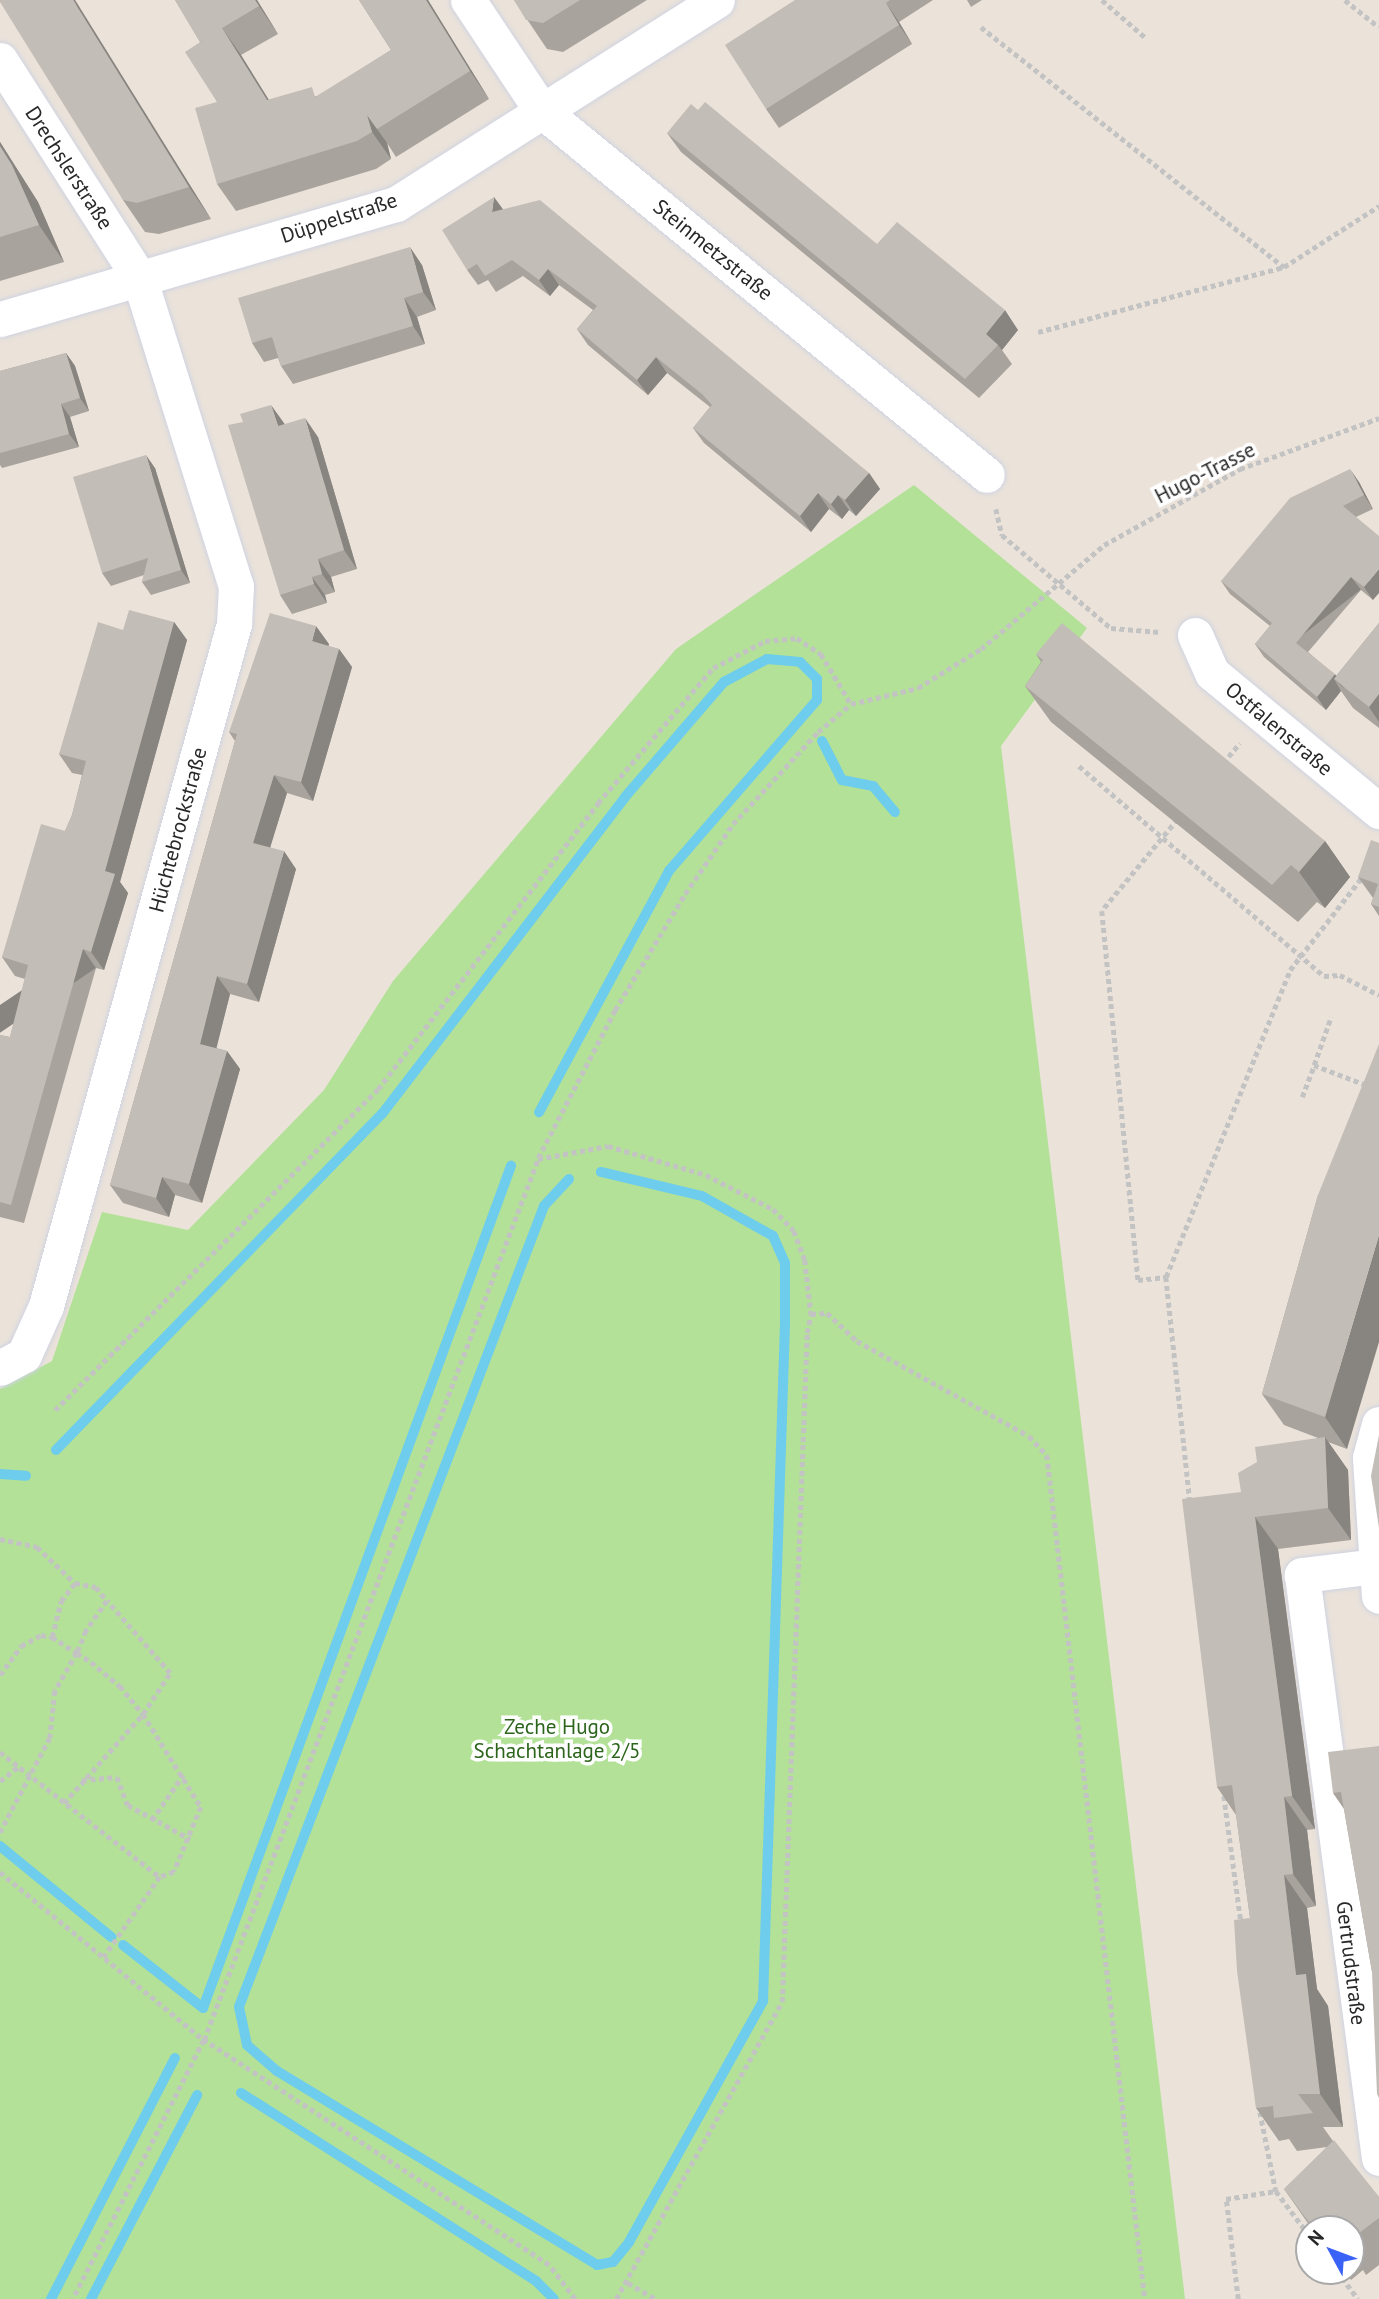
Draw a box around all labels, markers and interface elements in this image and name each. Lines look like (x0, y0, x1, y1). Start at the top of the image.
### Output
street label: Drechslerstraße (20, 102, 118, 234)
street label: Düppelstraße (277, 187, 401, 249)
street label: Steinmetzstraße (648, 194, 778, 306)
street label: Hugo-Trasse (1151, 437, 1259, 509)
street label: Ostfalenstraße (1220, 677, 1338, 781)
street label: Hüchtebrockstraße (144, 745, 212, 915)
park label: Zeche Hugo Schachtanlage 2/5 (474, 1714, 640, 1764)
street label: Gertrudstraße (1331, 1900, 1371, 2026)
north arrow (1295, 2215, 1365, 2285)
text: N (1303, 2225, 1329, 2250)

